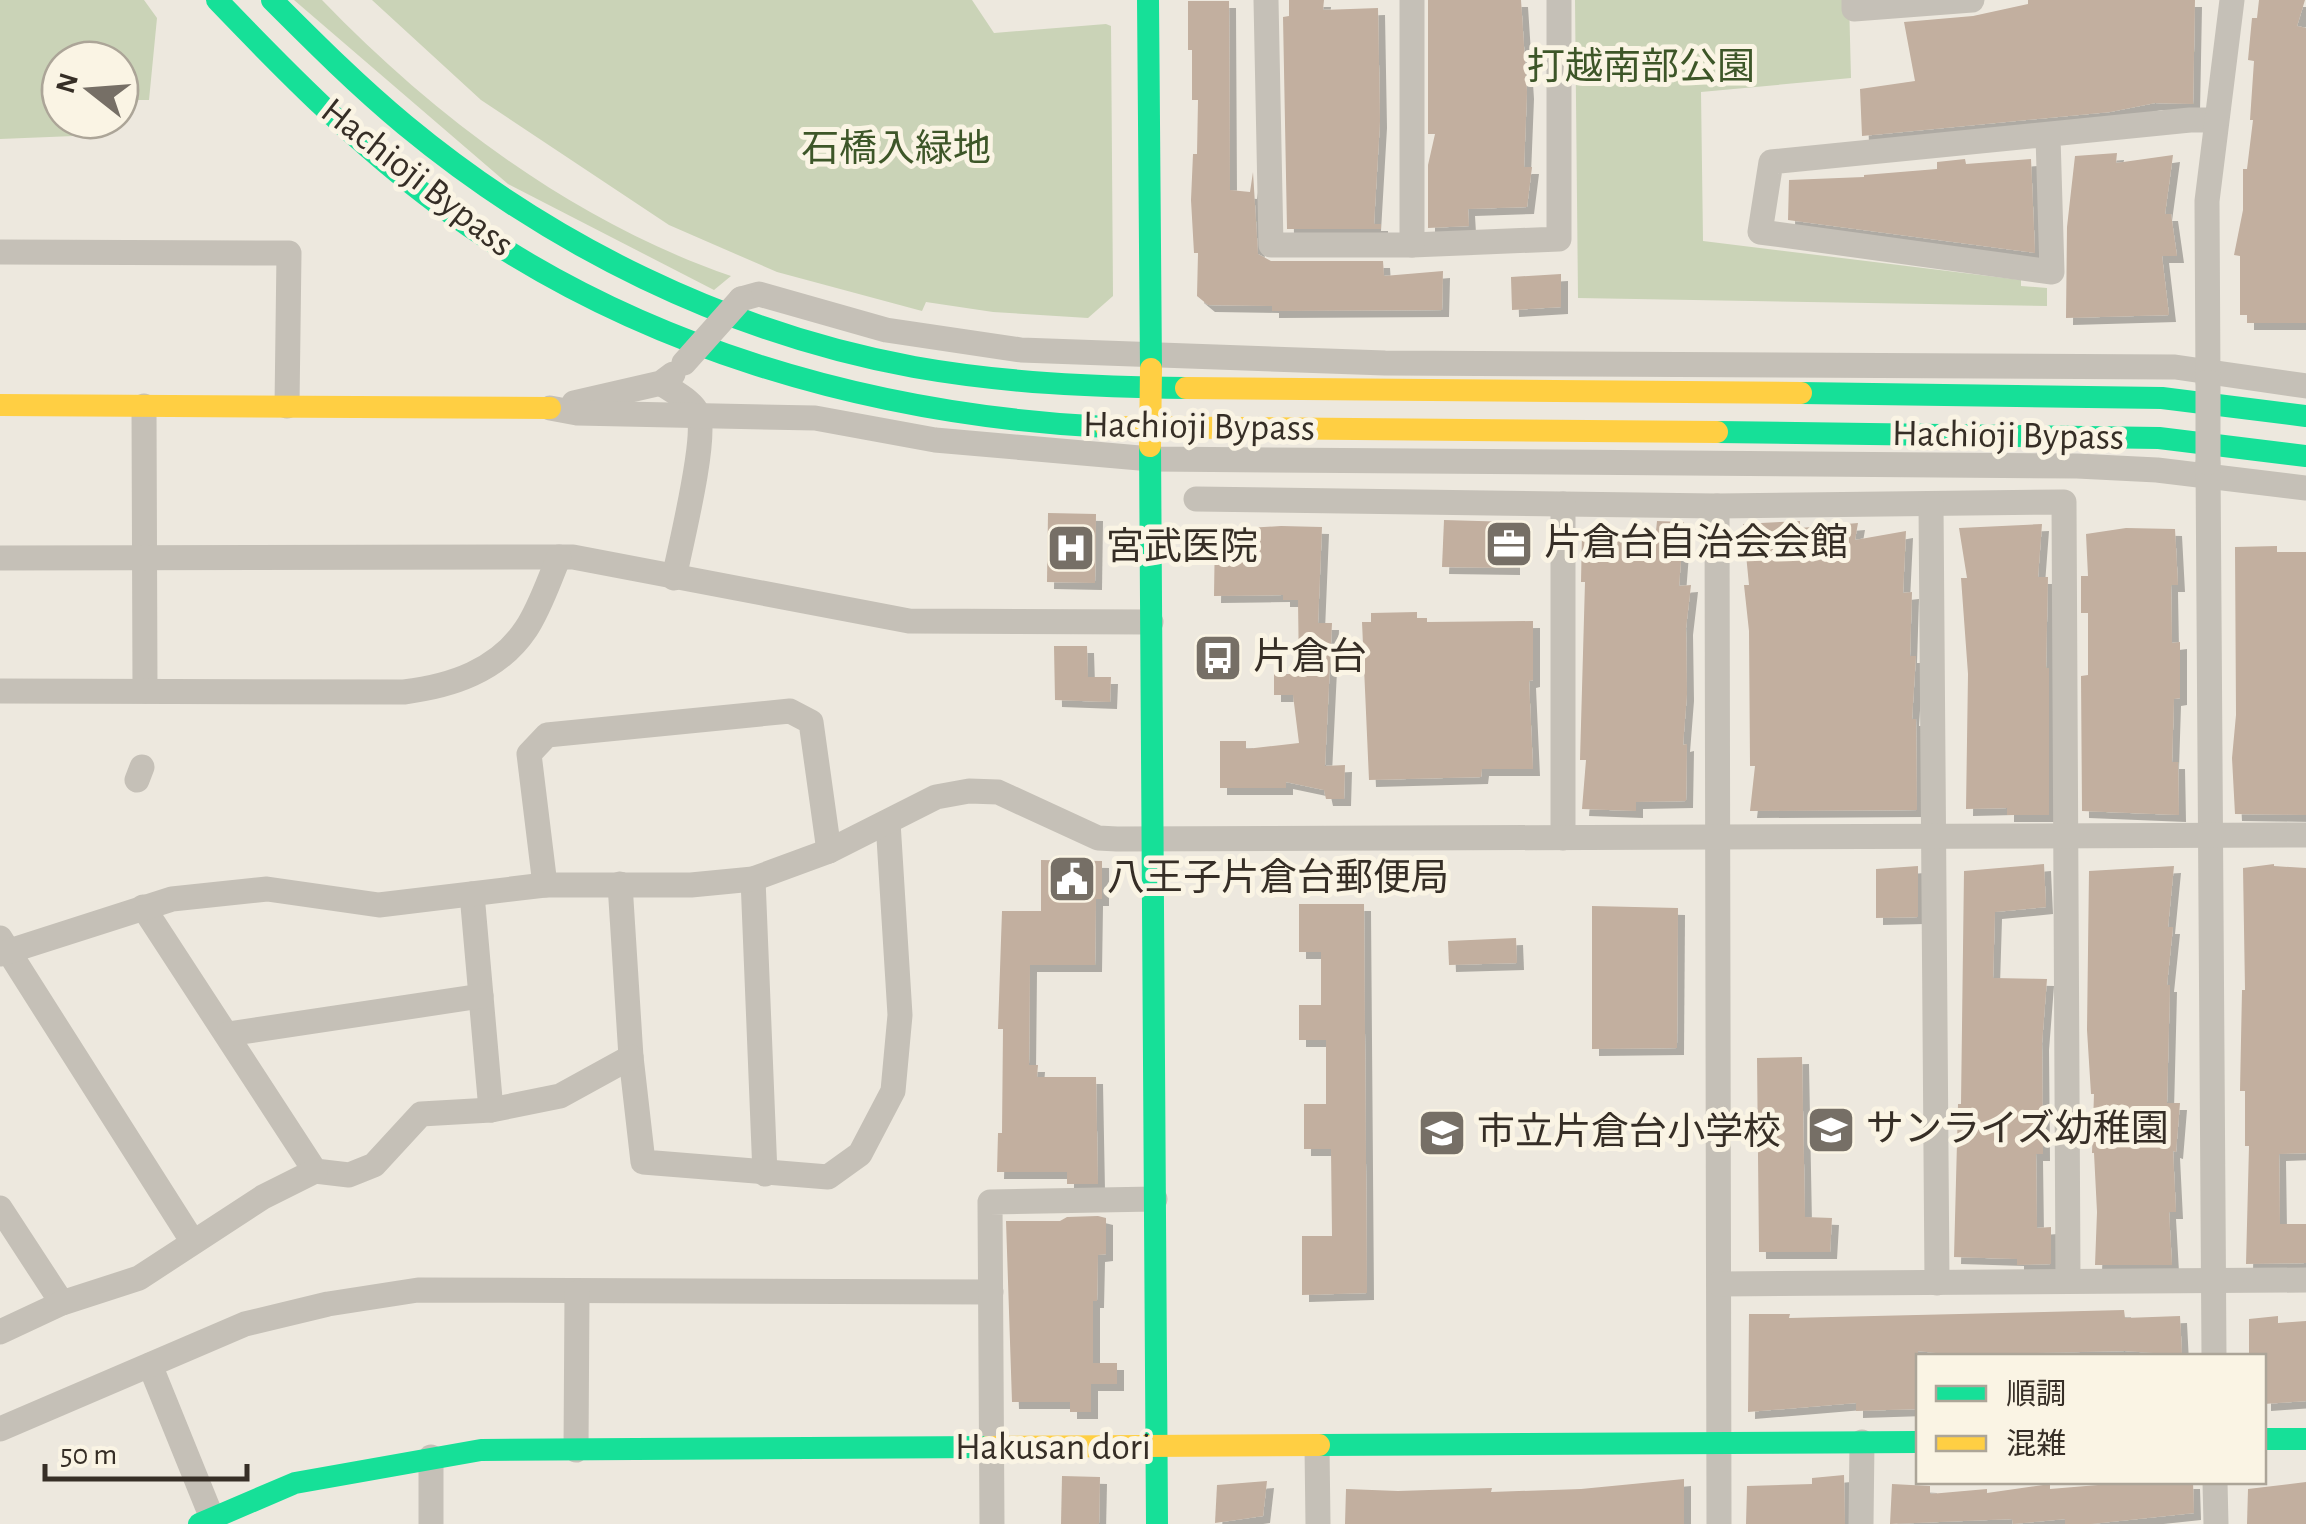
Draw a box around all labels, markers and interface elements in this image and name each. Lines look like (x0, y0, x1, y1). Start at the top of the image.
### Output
north arrow (40, 40, 140, 140)
park label: 打越南部公園 (1527, 47, 1755, 87)
text: N (52, 70, 84, 97)
street label: Hachioji Bypass (314, 92, 520, 264)
park label: 石橋入緑地 (801, 129, 991, 169)
street label: Hachioji Bypass (1083, 406, 1315, 448)
street label: Hachioji Bypass (1892, 415, 2124, 457)
office icon: 片倉台自治会会館 (1483, 518, 1535, 570)
hospital icon: 宮武医院 (1045, 522, 1097, 574)
place label: 片倉台自治会会館 (1544, 522, 1848, 563)
place label: 宮武医院 (1106, 527, 1258, 567)
bus stop icon: 片倉台 (1192, 632, 1244, 684)
place label: 片倉台 (1253, 636, 1367, 677)
public building icon: 八王子片倉台郵便局 (1046, 853, 1098, 905)
place label: 八王子片倉台郵便局 (1107, 857, 1449, 898)
school or university icon: サンライズ幼稚園 (1805, 1104, 1857, 1156)
school or university icon: 市立片倉台小学校 (1416, 1107, 1468, 1159)
place label: サンライズ幼稚園 (1866, 1108, 2169, 1149)
place label: 市立片倉台小学校 (1477, 1111, 1781, 1152)
legend (1916, 1354, 2266, 1484)
text: 順調 (2006, 1379, 2066, 1410)
scale bar (45, 1419, 248, 1481)
text: 混雑 (2006, 1428, 2066, 1460)
street label: Hakusan dori (955, 1429, 1151, 1467)
text: 50 m (60, 1440, 117, 1470)

